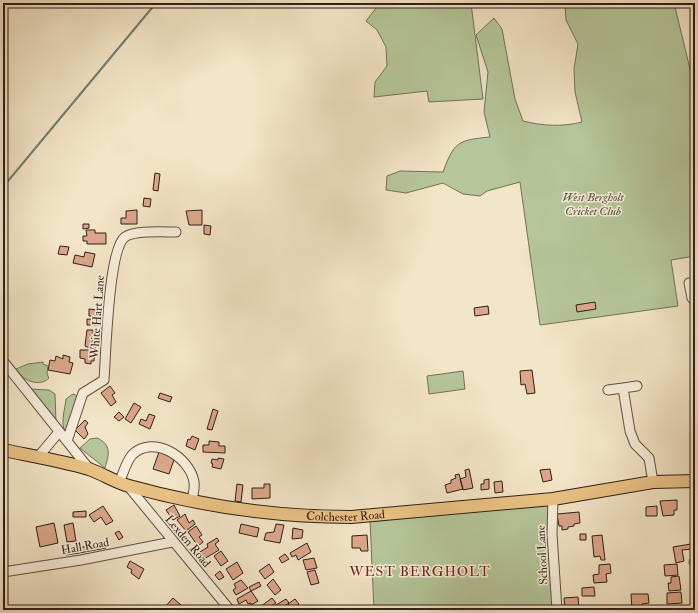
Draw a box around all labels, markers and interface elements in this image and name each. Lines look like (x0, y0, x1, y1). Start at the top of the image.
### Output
park label: West Bergholt Cricket Club (562, 190, 624, 219)
street label: White Hart Lane (87, 275, 108, 360)
street label: Colchester Road (306, 507, 386, 525)
street label: Lexden Road (161, 512, 214, 571)
street label: School Lane (533, 525, 552, 585)
street label: Hall Road (60, 535, 110, 558)
district label: WEST BERGHOLT (348, 563, 491, 580)

